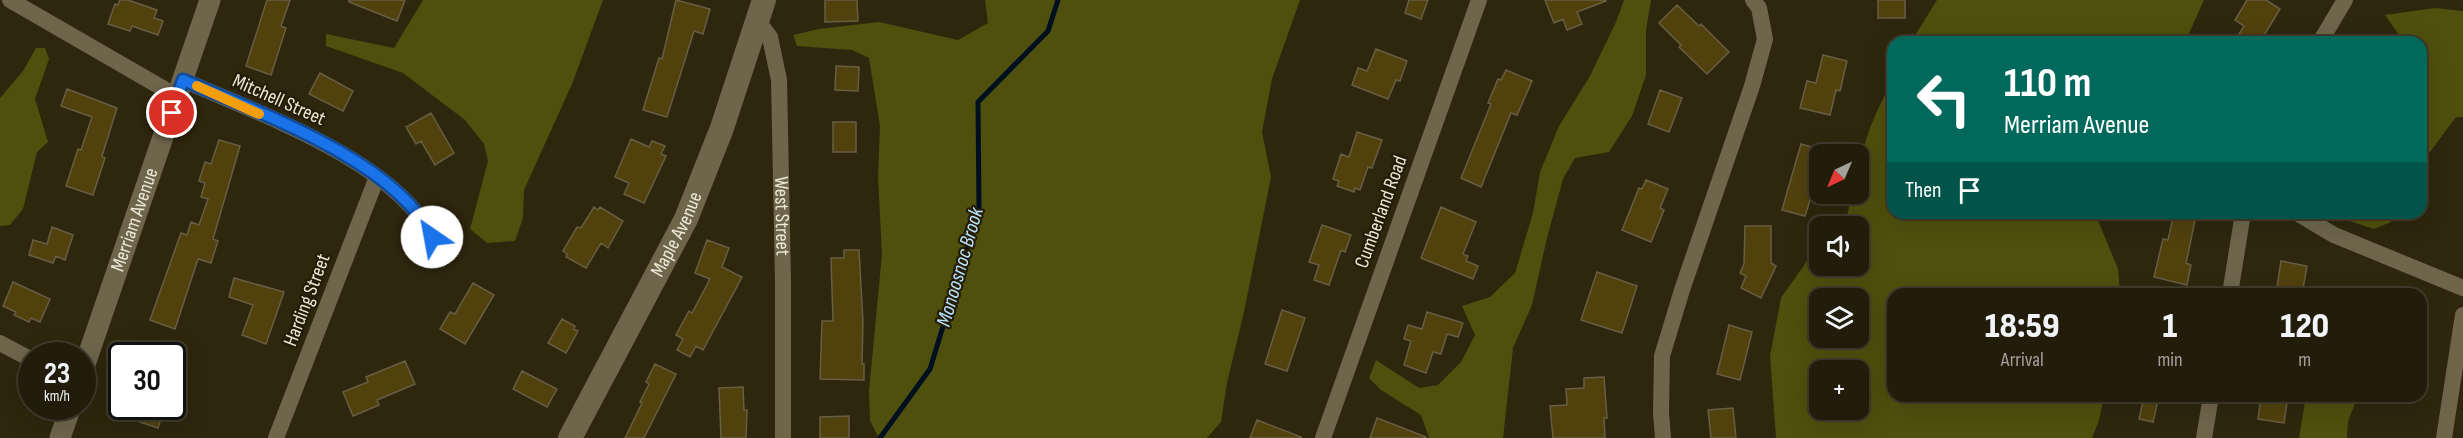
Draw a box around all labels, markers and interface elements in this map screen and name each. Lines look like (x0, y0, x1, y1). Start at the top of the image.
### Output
text: 110 m (2004, 58, 2091, 109)
icon: left (1905, 60, 1983, 138)
street label: Mitchell Street (229, 69, 329, 131)
pin (146, 87, 197, 138)
icon: arrive (155, 96, 188, 129)
text: Merriam Avenue (2004, 109, 2149, 141)
north arrow (1809, 144, 1869, 204)
map controls (1809, 144, 1869, 420)
street label: Cumberland Road (1350, 153, 1412, 271)
street label: Merriam Avenue (106, 165, 163, 275)
icon: arrive (1953, 174, 1986, 207)
street label: West Street (769, 176, 795, 256)
text: Then (1905, 177, 1941, 204)
street label: Maple Avenue (646, 188, 707, 281)
water label: Monoosnoc Brook (931, 204, 989, 329)
position arrow (400, 205, 464, 269)
button: sound (1809, 216, 1869, 276)
street label: Harding Street (278, 250, 336, 350)
button: layers (1809, 288, 1869, 348)
text: 18:59 (1985, 305, 2060, 348)
text: 1 (2163, 305, 2177, 348)
text: 120 (2280, 305, 2329, 348)
speed limit sign: 30 (108, 342, 186, 420)
text: Arrival (2001, 348, 2044, 372)
text: min (2157, 348, 2183, 372)
text: m (2298, 348, 2311, 372)
text: 23 (44, 356, 70, 392)
button: + (1809, 360, 1869, 420)
text: km/h (44, 387, 70, 406)

